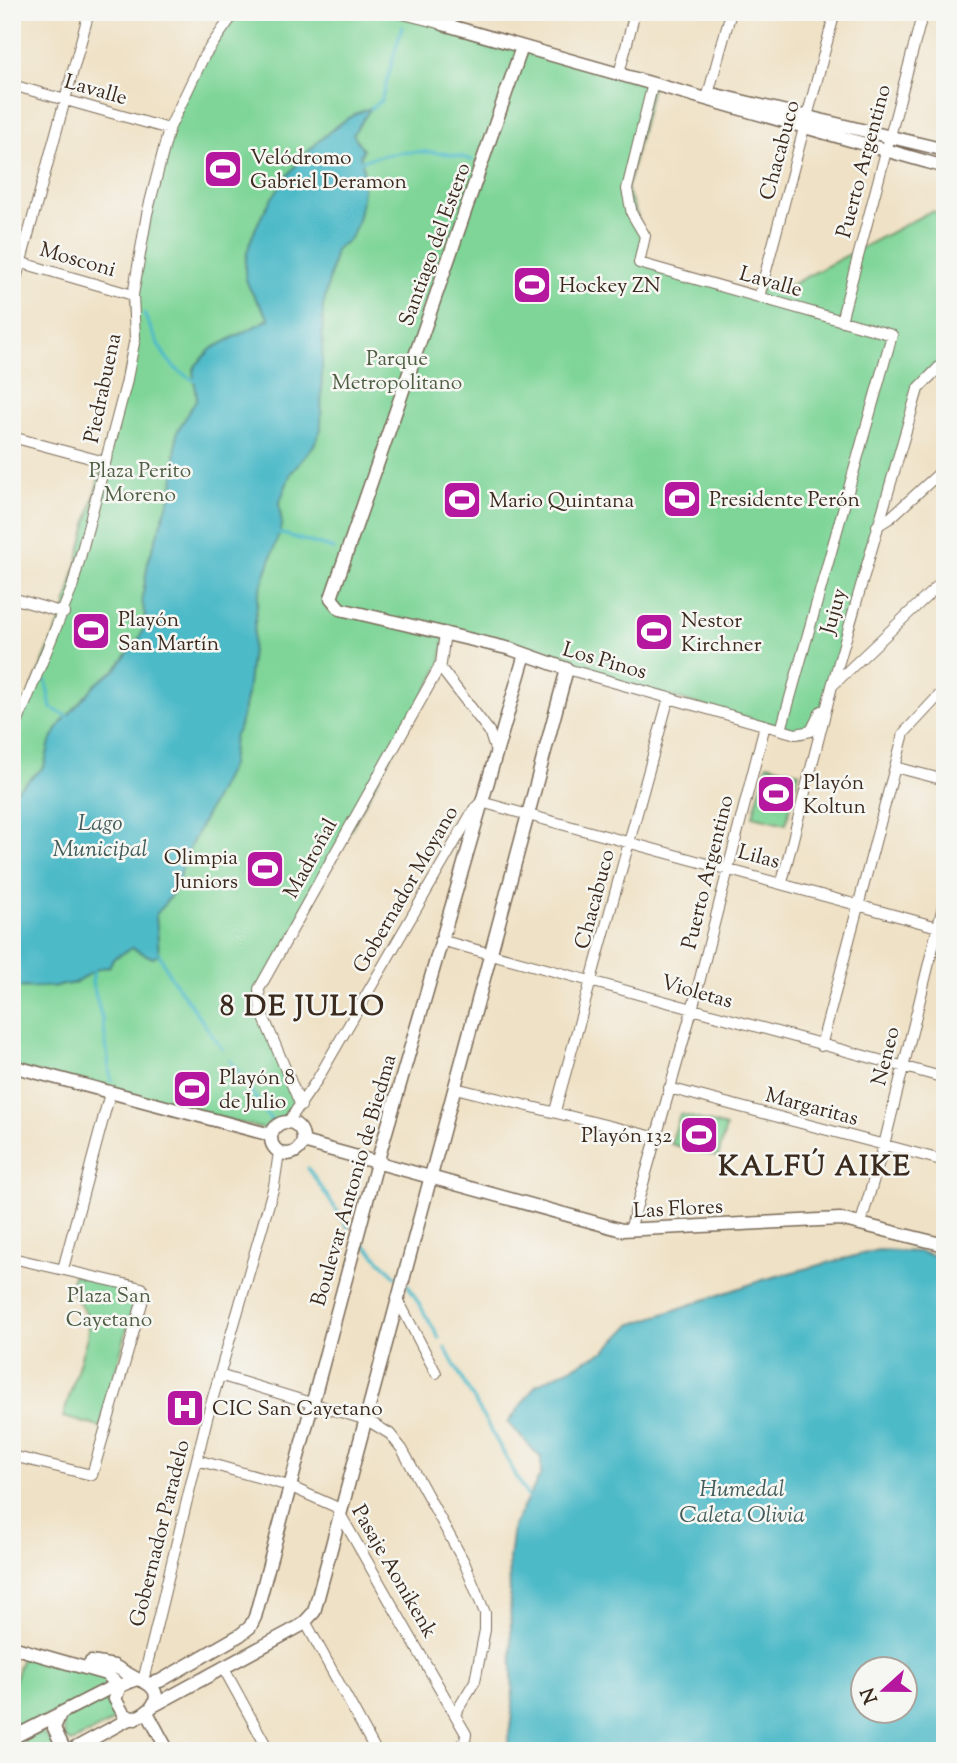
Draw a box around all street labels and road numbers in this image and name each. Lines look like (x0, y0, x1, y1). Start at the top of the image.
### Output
street label: Lavalle (61, 68, 130, 114)
street label: Puerto Argentino (830, 81, 900, 242)
street label: Chacabuco (753, 97, 809, 204)
street label: Santiago del Estero (392, 159, 479, 331)
street label: Mosconi (36, 236, 119, 286)
street label: Lavalle (736, 260, 805, 306)
street label: Piedrabuena (78, 330, 130, 446)
street label: Jujuy (814, 584, 856, 639)
street label: Los Pinos (559, 636, 650, 688)
street label: Puerto Argentino (675, 792, 743, 953)
street label: Gobernador Moyano (347, 801, 467, 979)
street label: Madroñal (277, 813, 346, 905)
street label: Lilas (734, 838, 783, 878)
street label: Chacabuco (568, 846, 624, 953)
street label: Violetas (657, 968, 736, 1017)
street label: Neneo (865, 1024, 909, 1089)
street label: Boulevar Antonio de Biedma (305, 1051, 405, 1310)
street label: Margaritas (762, 1081, 861, 1135)
street label: Las Flores (632, 1193, 724, 1227)
street label: Gobernador Paradelo (123, 1437, 199, 1630)
street label: Pasaje Aonikenk (343, 1500, 444, 1645)

